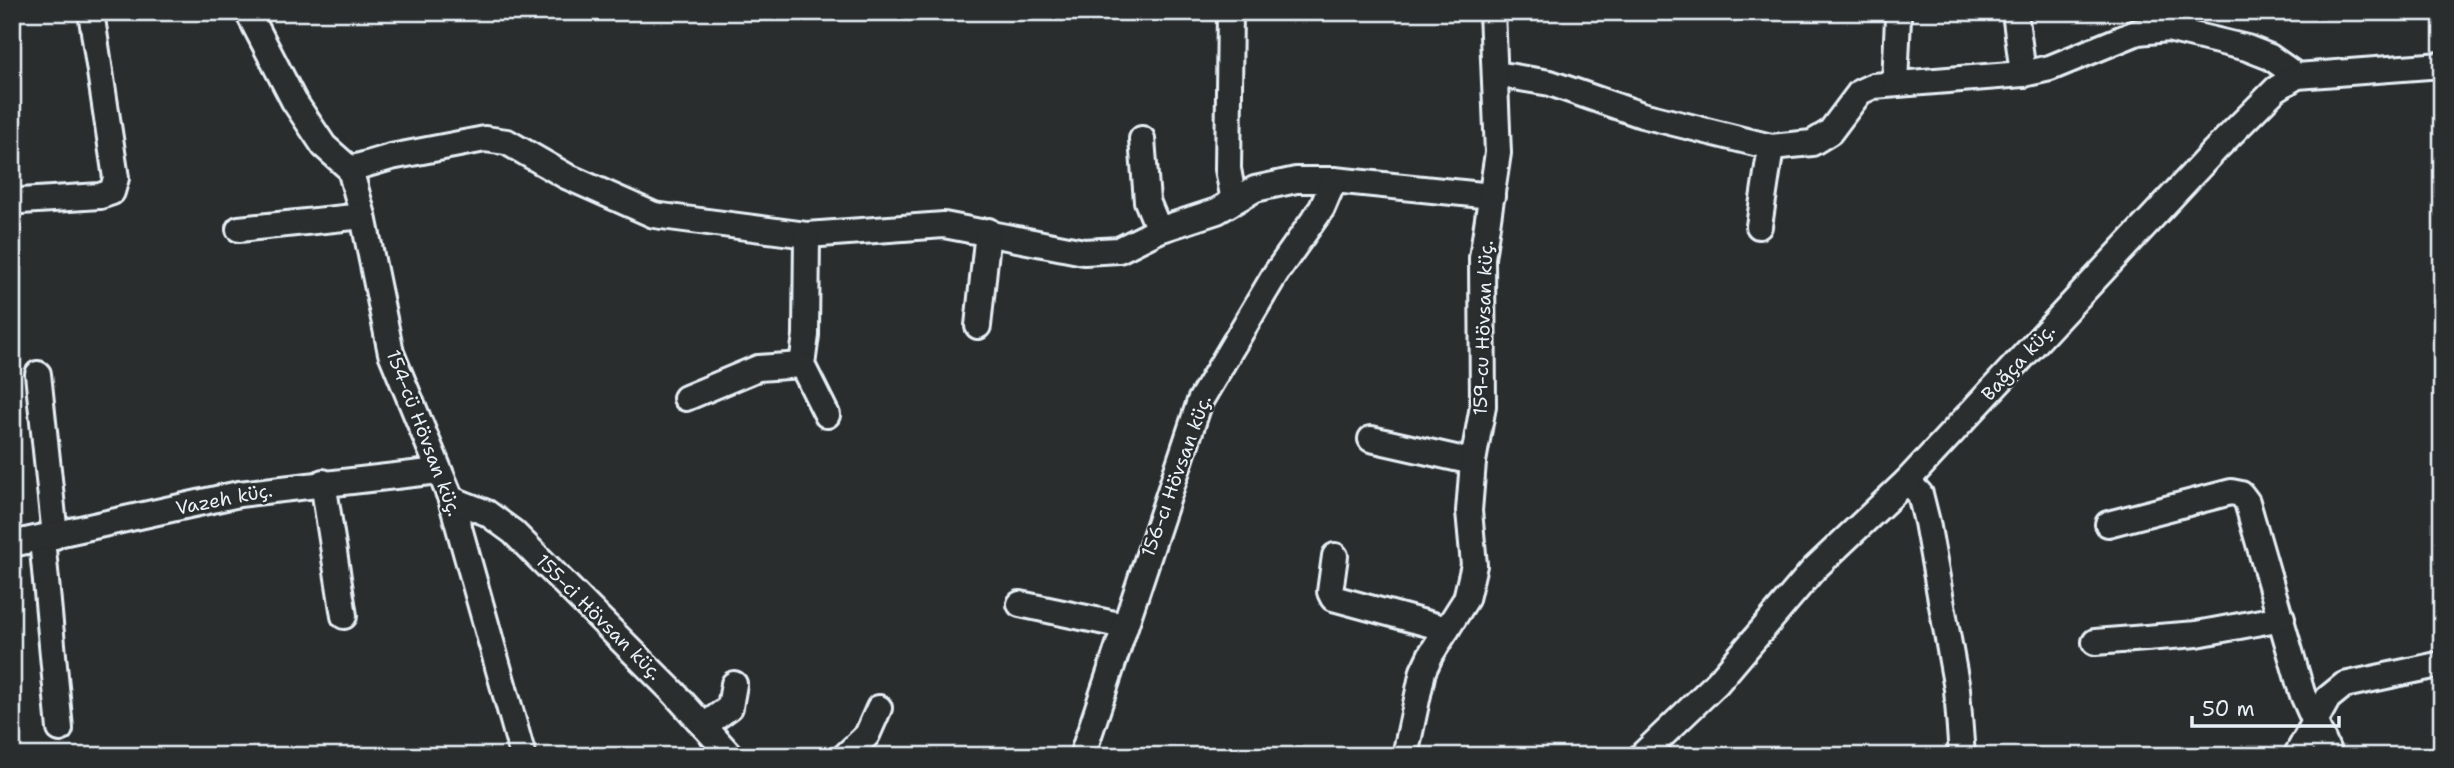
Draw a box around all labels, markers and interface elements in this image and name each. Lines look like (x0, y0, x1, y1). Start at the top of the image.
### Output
street label: 159-cu Hövsan küç. (1467, 240, 1499, 416)
street label: Bağça küç. (1976, 318, 2060, 406)
street label: 154-cü Hövsan küç. (381, 346, 467, 520)
street label: 156-cı Hövsan küç. (1135, 392, 1217, 560)
street label: Vazeh küç. (173, 477, 275, 521)
street label: 155-ci Hövsan küç. (530, 548, 668, 686)
scale bar (2192, 684, 2338, 728)
text: 50 m (2202, 695, 2255, 723)

